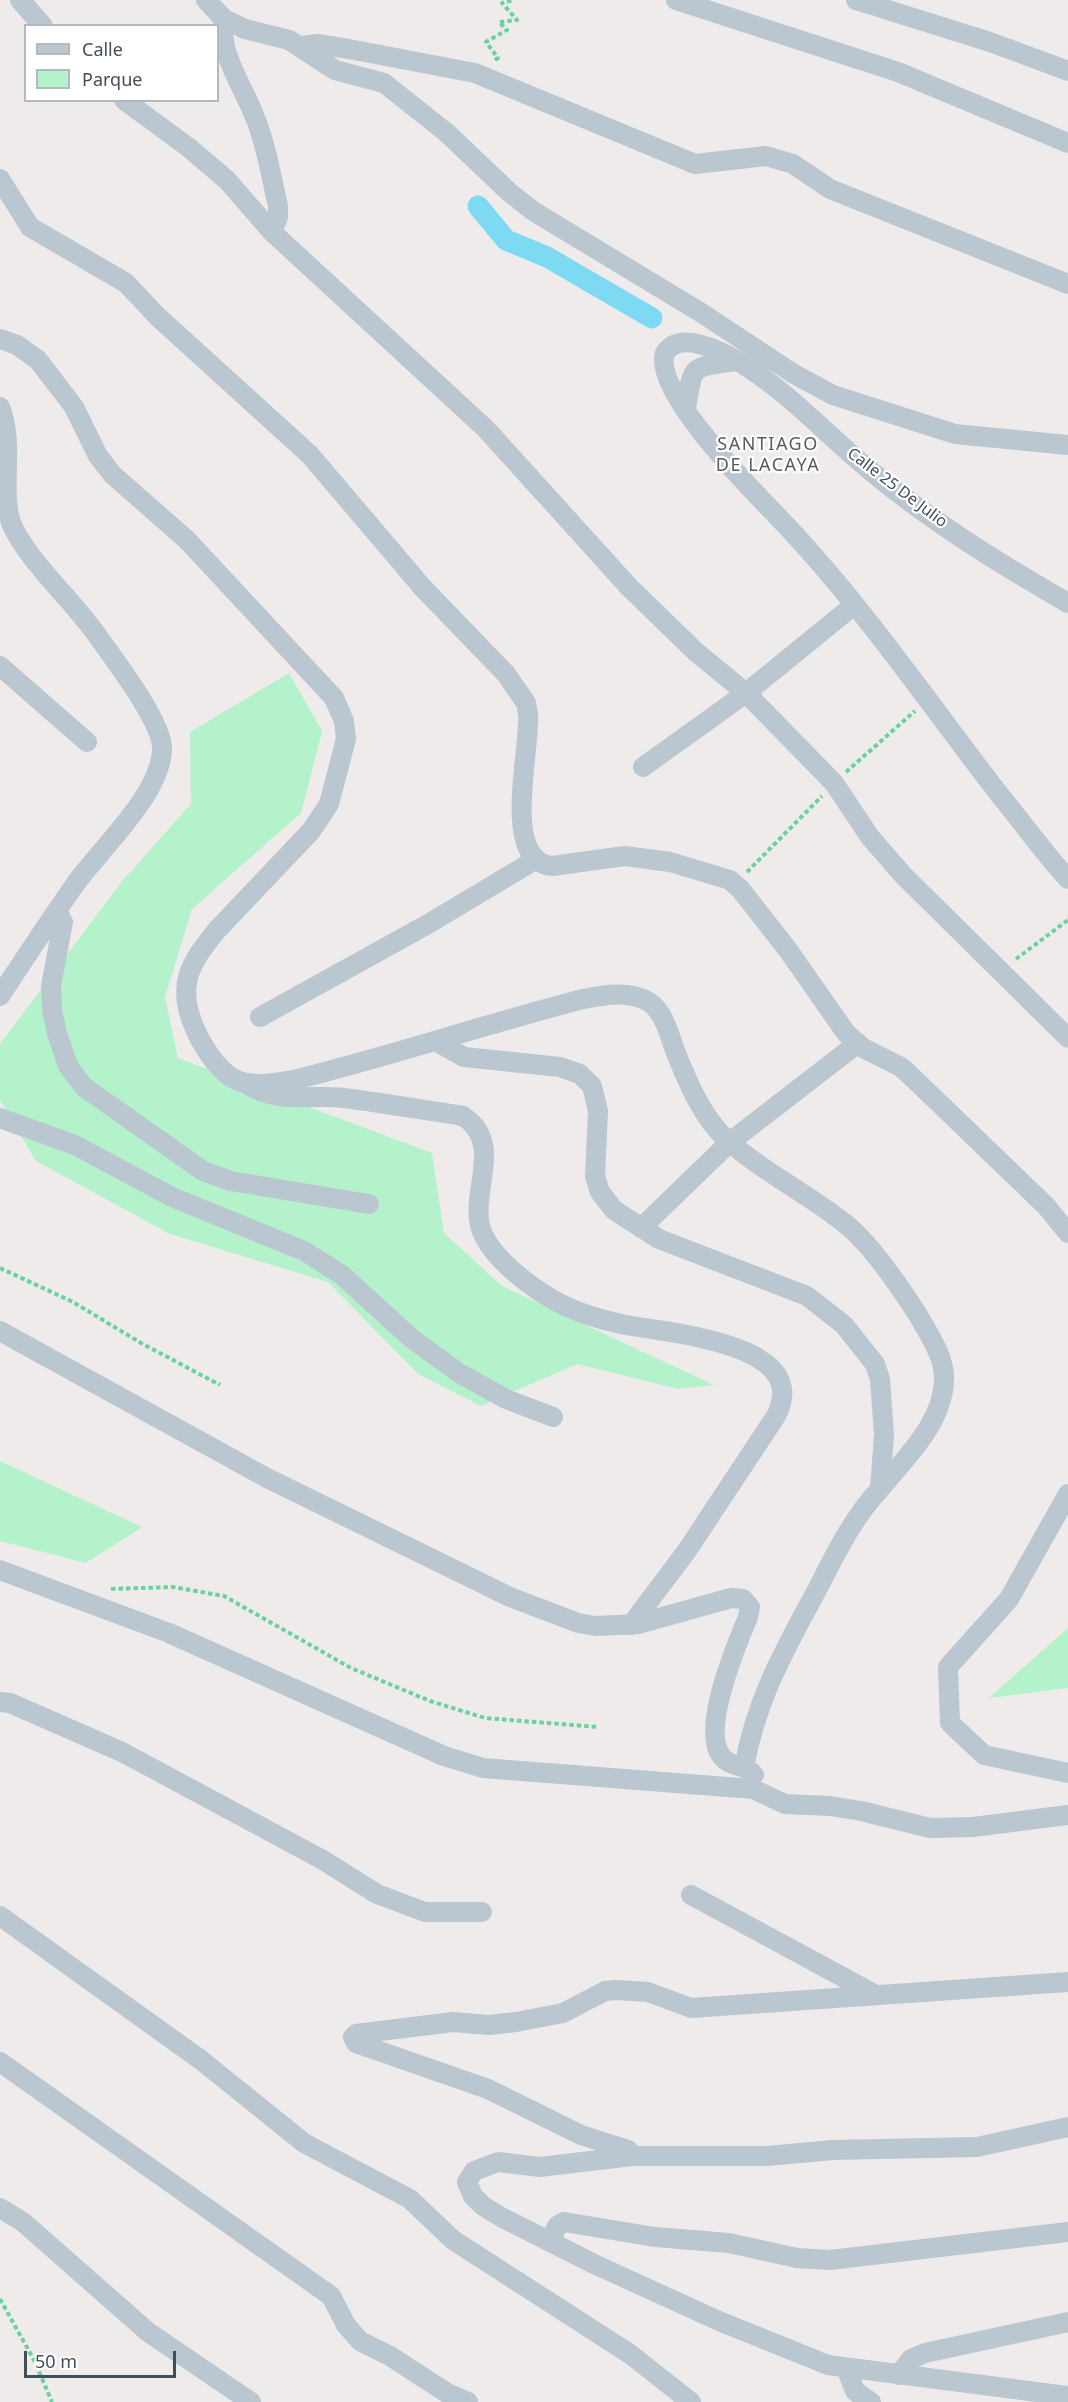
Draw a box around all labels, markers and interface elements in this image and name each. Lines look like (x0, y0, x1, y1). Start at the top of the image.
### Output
legend (24, 24, 219, 102)
text: Calle (82, 37, 123, 61)
text: Parque (82, 67, 142, 91)
district label: SANTIAGO DE LACAYA (716, 434, 820, 476)
street label: Calle 25 De Julio (843, 444, 951, 532)
scale bar (27, 2339, 178, 2377)
text: 50 m (35, 2349, 77, 2373)

